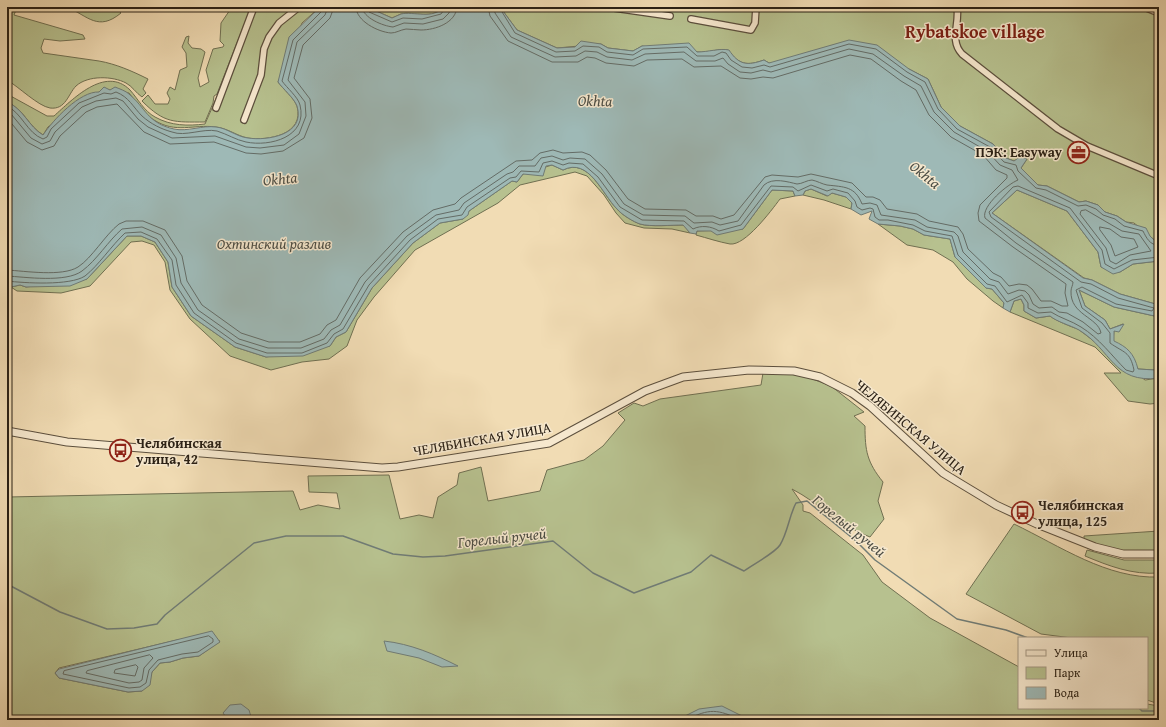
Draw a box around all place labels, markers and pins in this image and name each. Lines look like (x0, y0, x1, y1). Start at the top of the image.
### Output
office icon: ПЭК: Easyway (1065, 139, 1091, 165)
place label: ПЭК: Easyway (976, 142, 1063, 162)
place label: Челябинская улица, 42 (135, 433, 222, 469)
bus stop icon: Челябинская улица, 42 (107, 438, 133, 464)
place label: Челябинская улица, 125 (1037, 495, 1124, 531)
bus stop icon: Челябинская улица, 125 (1009, 500, 1035, 526)

